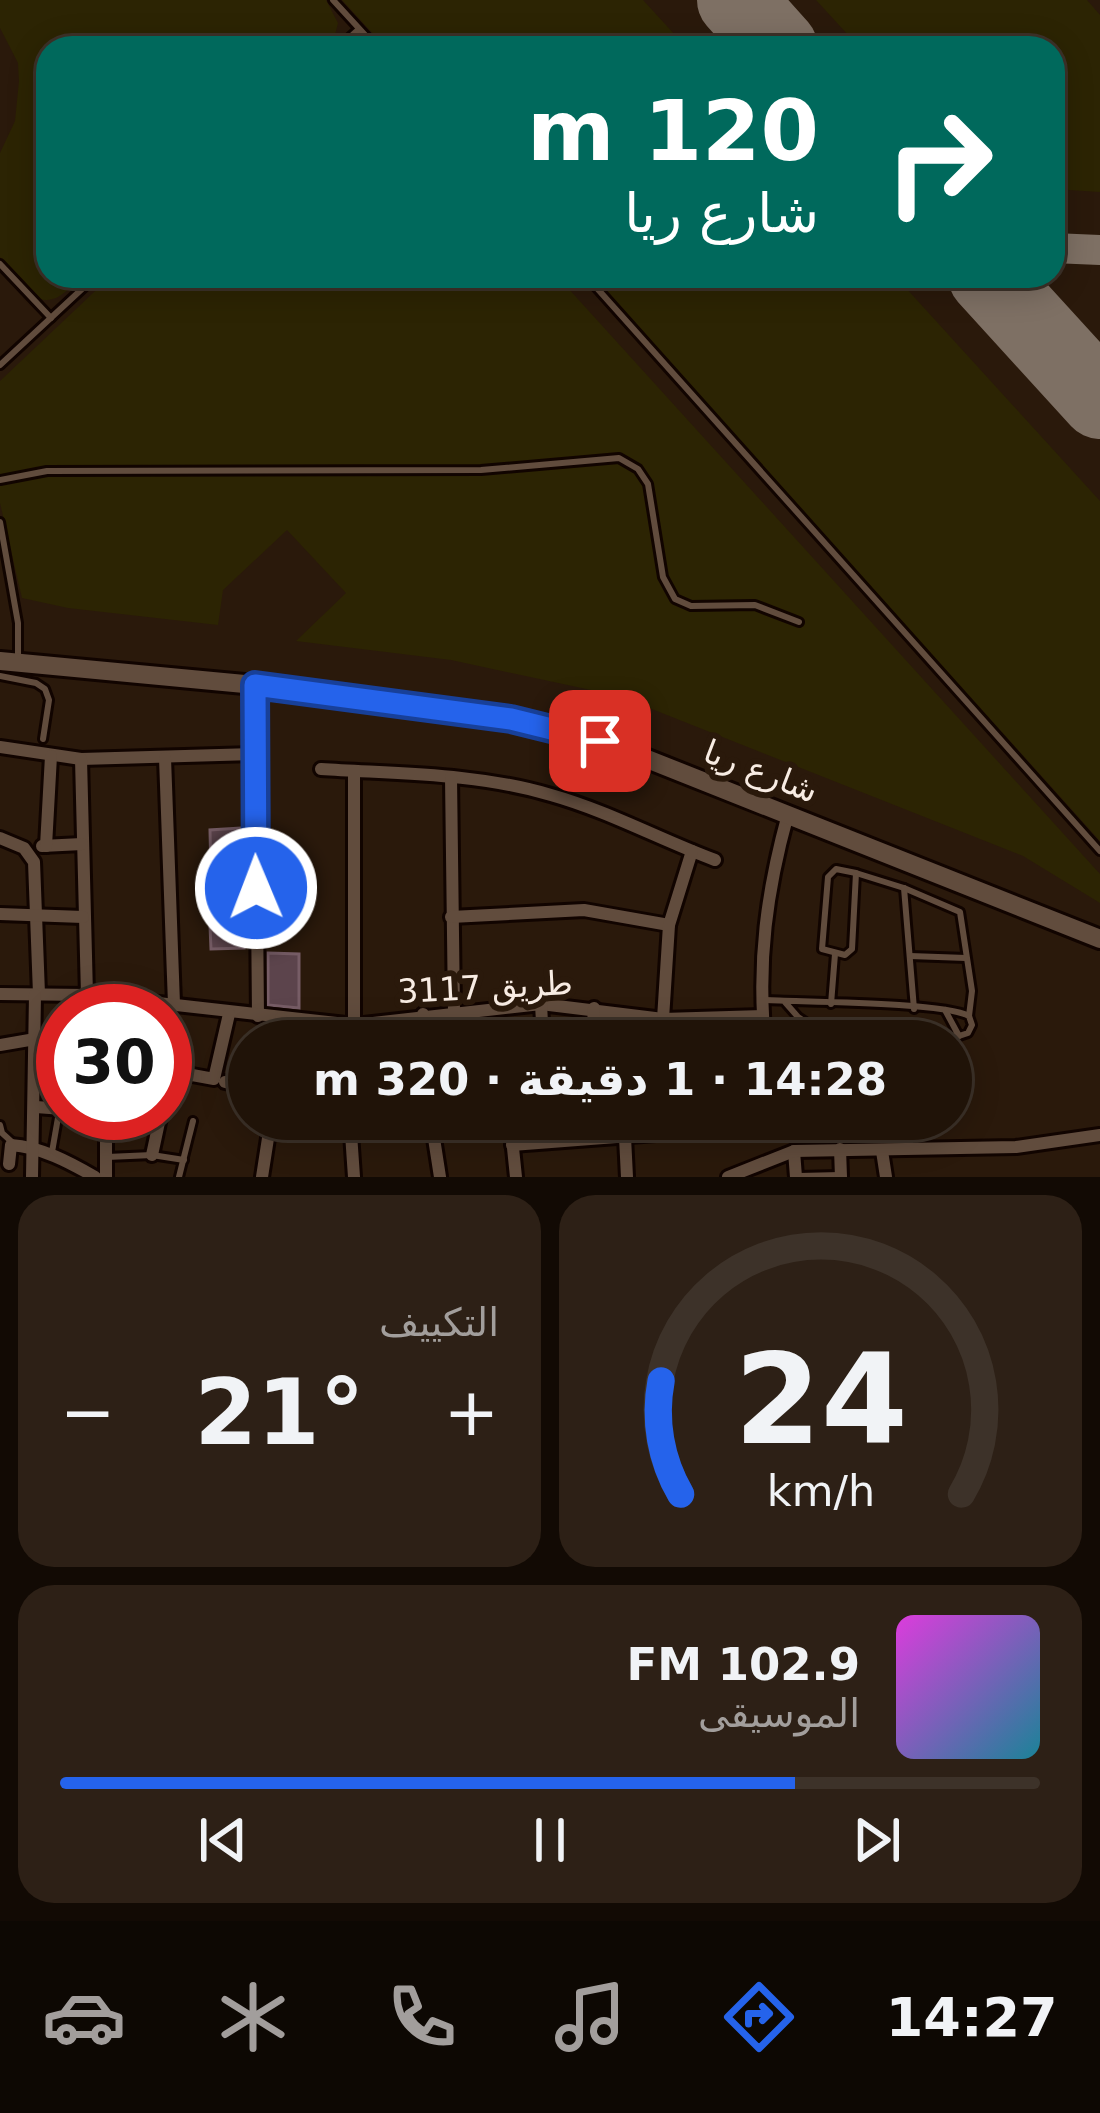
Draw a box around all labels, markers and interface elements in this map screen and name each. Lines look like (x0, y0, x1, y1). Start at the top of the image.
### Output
text: 120 m (527, 82, 819, 180)
icon: right (861, 84, 1017, 240)
text: شارع ريا (624, 182, 819, 245)
pin (549, 690, 651, 792)
icon: arrive (567, 708, 633, 774)
street label: شارع ريا (698, 731, 824, 811)
position arrow (193, 825, 319, 951)
street label: طريق 3117 (396, 963, 574, 1012)
speed limit sign: 30 (36, 984, 192, 1140)
text: 14:28 · 1 دقيقة · 320 m (313, 1053, 887, 1106)
text: التكييف (379, 1300, 499, 1345)
text: 24 (734, 1327, 907, 1472)
text: 21° (194, 1360, 365, 1465)
text: − (60, 1374, 115, 1451)
text: + (444, 1374, 499, 1451)
text: km/h (766, 1466, 875, 1516)
text: 102.9 FM (626, 1638, 860, 1691)
text: الموسيقى (698, 1691, 860, 1736)
icon: previous (190, 1807, 256, 1873)
icon: pause (517, 1807, 583, 1873)
icon: next (844, 1807, 910, 1873)
icon: car (42, 1975, 126, 2059)
icon: climate (211, 1975, 295, 2059)
icon: phone (380, 1975, 464, 2059)
icon: music (548, 1975, 632, 2059)
icon: directions (717, 1975, 801, 2059)
text: 14:27 (886, 1986, 1058, 2049)

